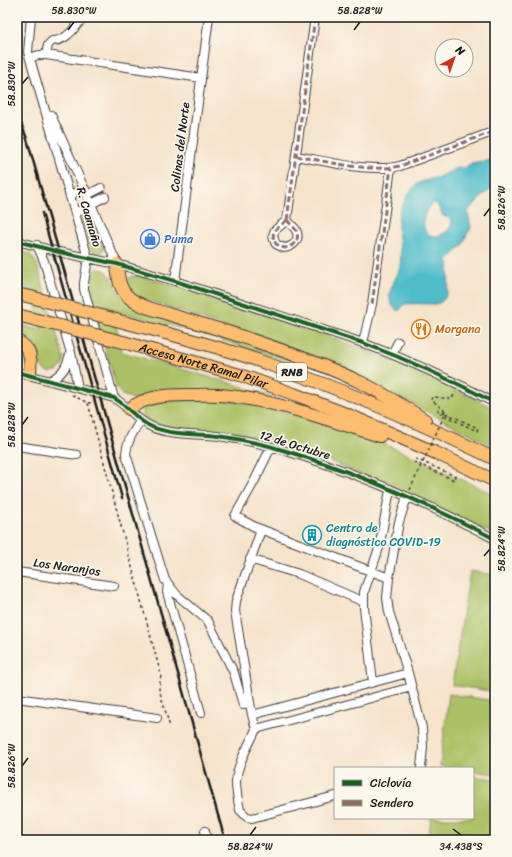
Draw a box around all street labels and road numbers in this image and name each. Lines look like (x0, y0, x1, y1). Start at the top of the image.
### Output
street label: Colinas del Norte (164, 101, 196, 193)
street label: R. Caamaño (70, 184, 108, 250)
street label: Acceso Norte Ramal Pilar (136, 336, 272, 395)
road number: RN8 (277, 363, 307, 381)
street label: 12 de Octubre (257, 424, 333, 466)
street label: Los Naranjos (32, 551, 103, 583)

